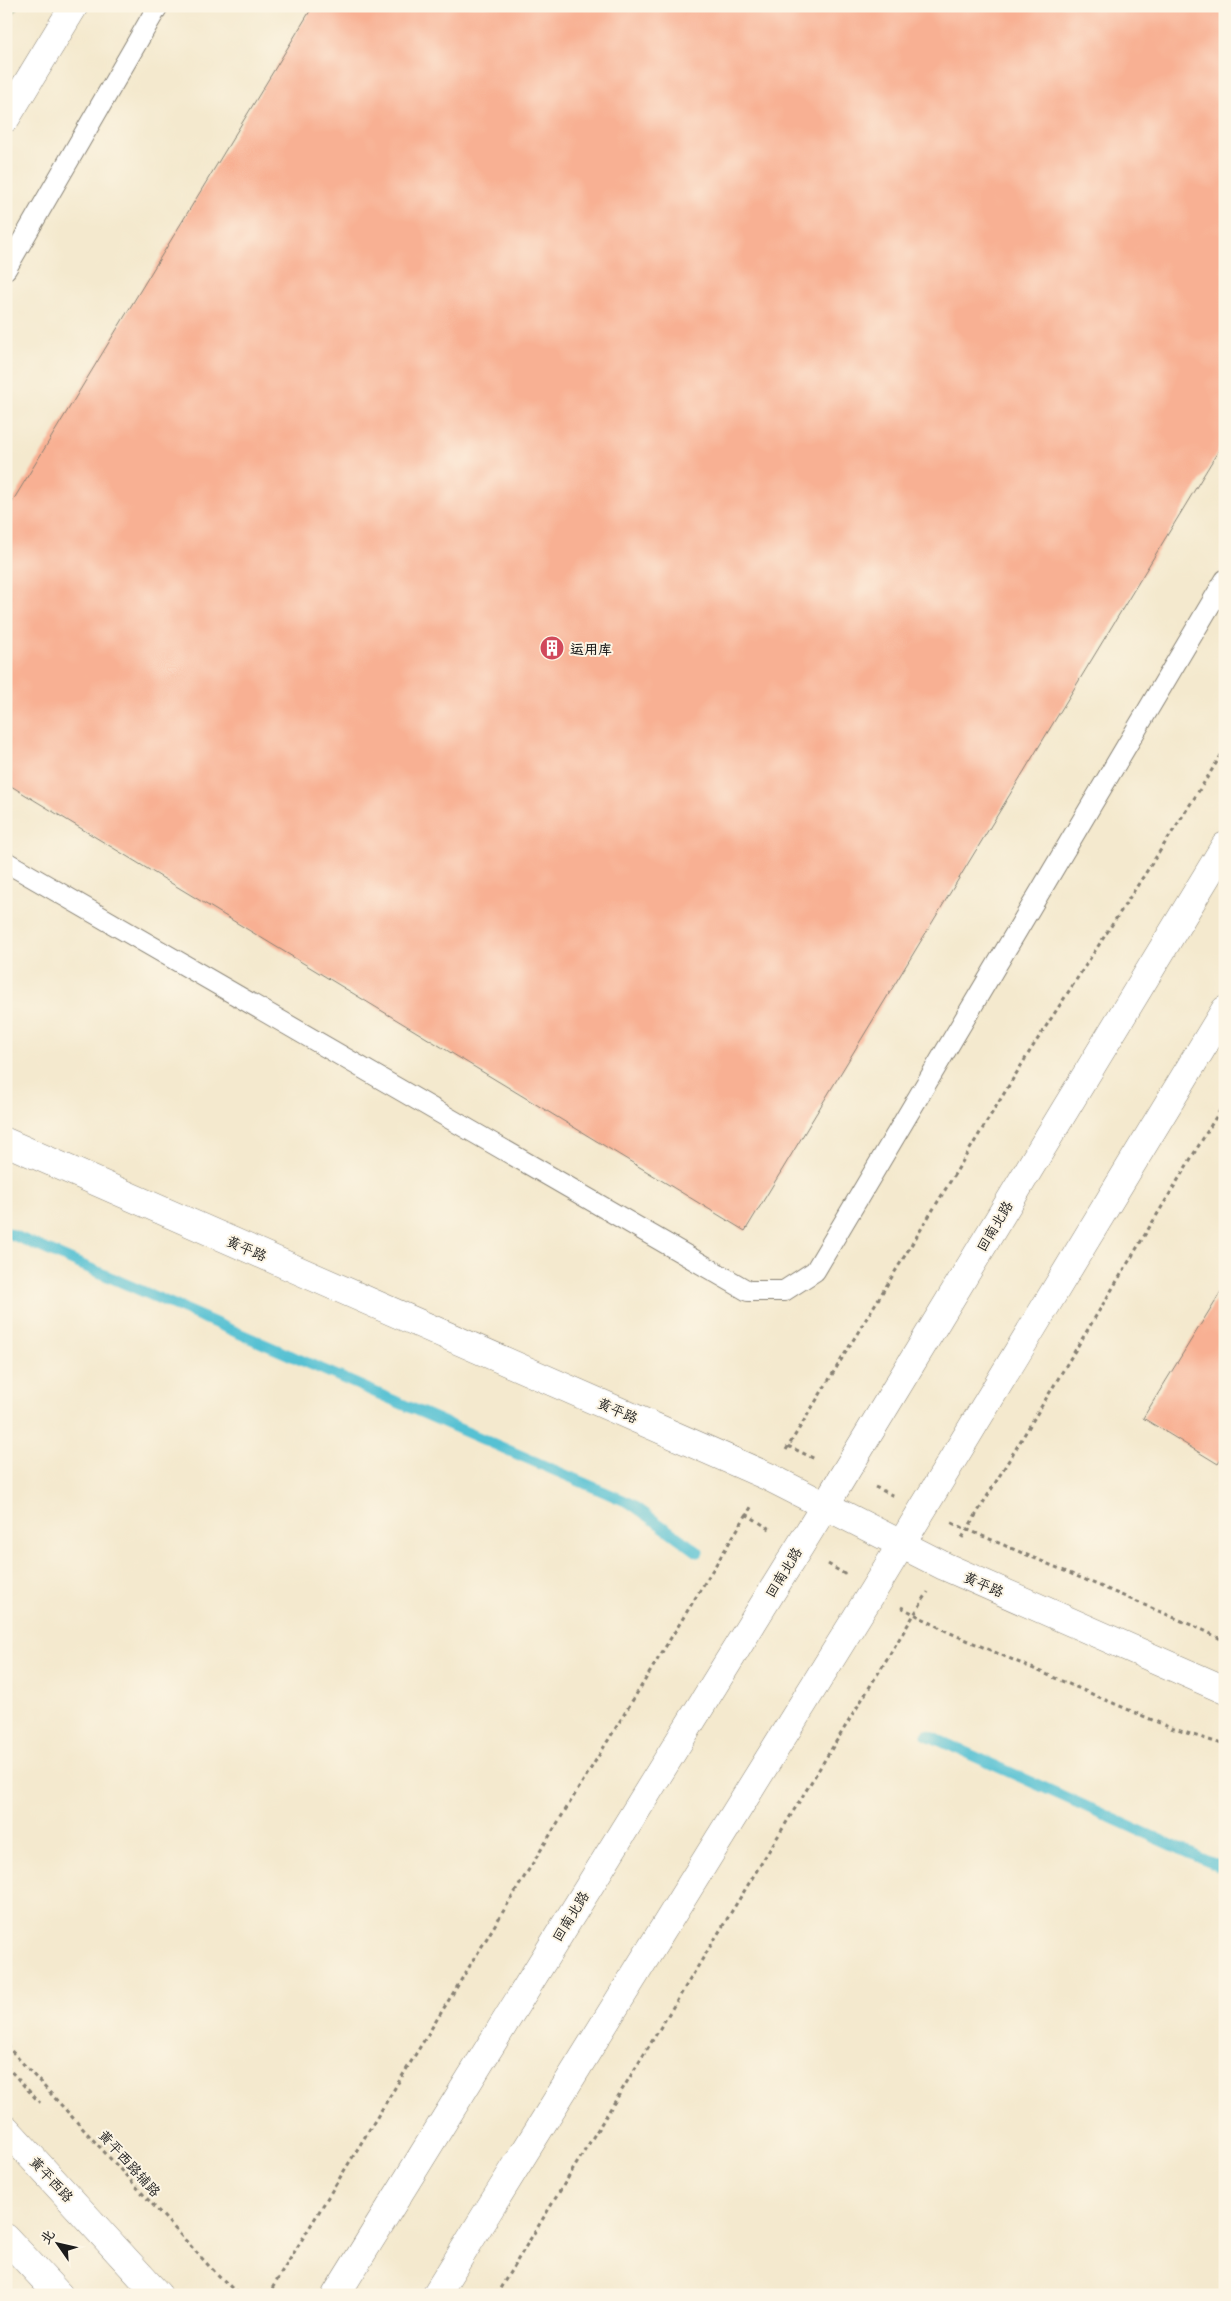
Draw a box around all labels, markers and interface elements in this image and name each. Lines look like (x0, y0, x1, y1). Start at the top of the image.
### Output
building icon: 运用库 (539, 635, 565, 661)
place label: 运用库 (570, 639, 612, 658)
street label: 回南北路 (971, 1197, 1017, 1255)
street label: 黄平路 (224, 1231, 270, 1265)
street label: 黄平路 (595, 1393, 641, 1427)
street label: 回南北路 (760, 1543, 806, 1601)
street label: 黄平路 (961, 1567, 1007, 1601)
street label: 回南北路 (547, 1887, 593, 1945)
street label: 黄平西路辅路 (95, 2125, 165, 2201)
street label: 黄平西路 (26, 2152, 78, 2206)
north arrow (32, 2218, 82, 2268)
text: 北 (35, 2225, 59, 2248)

